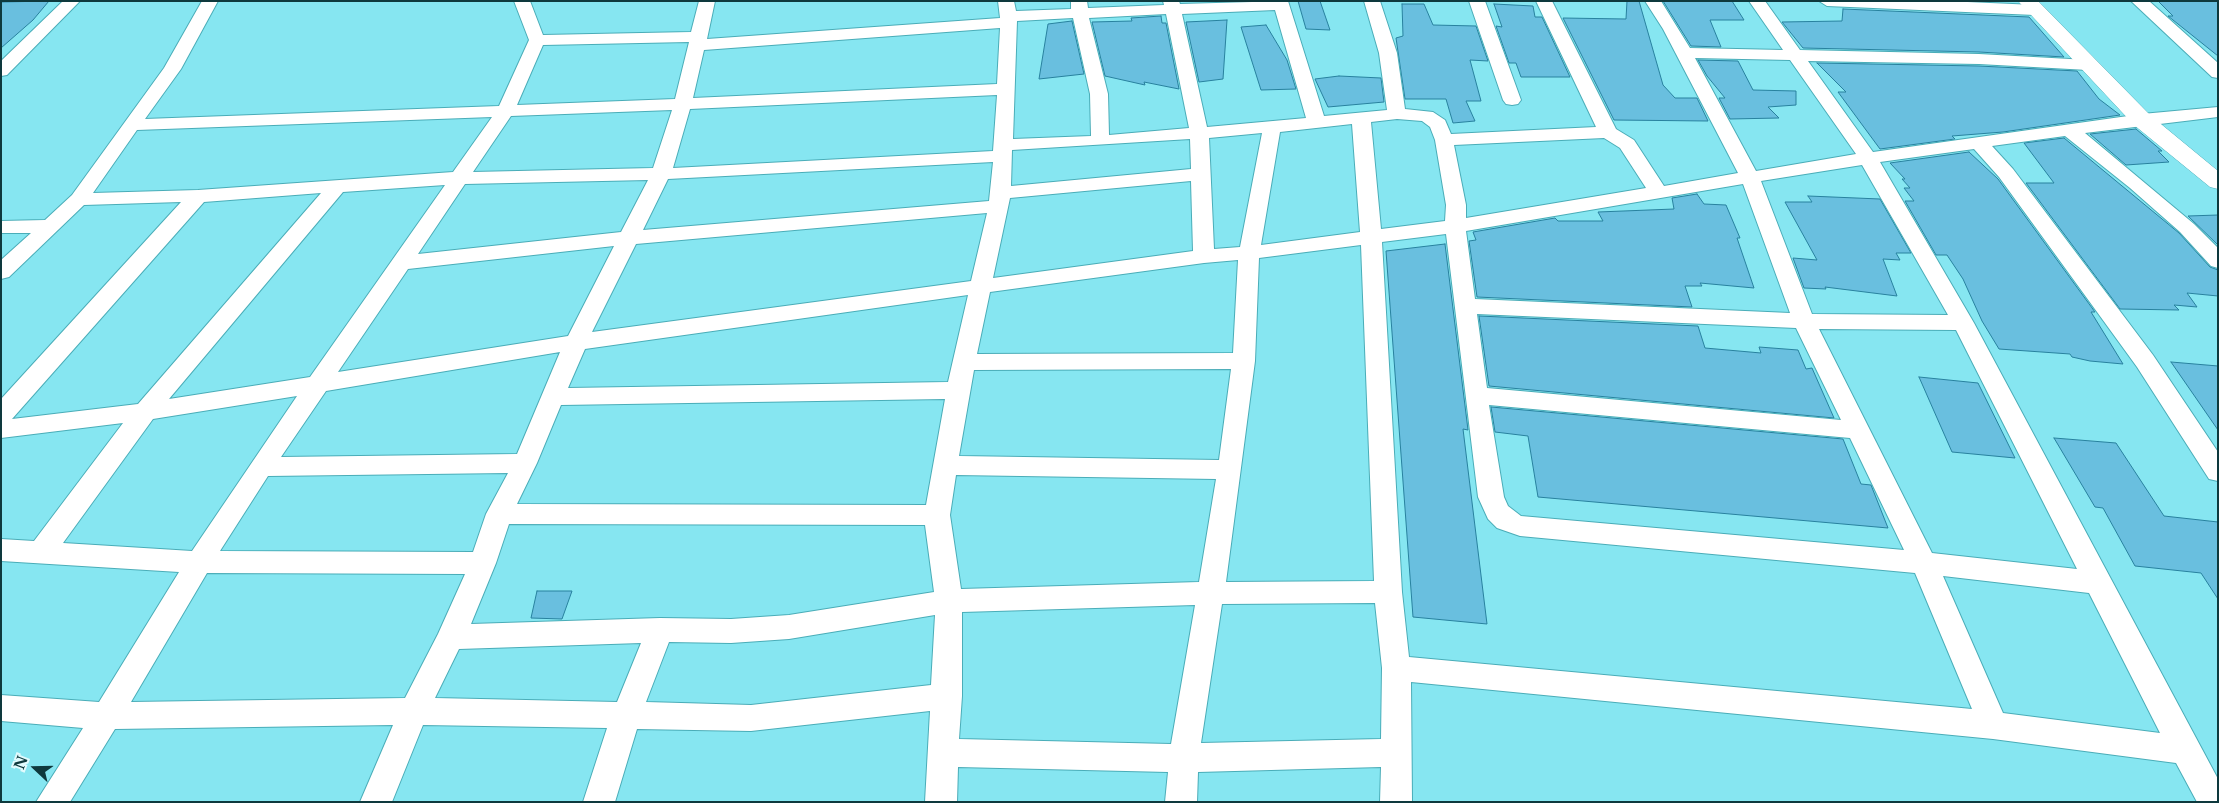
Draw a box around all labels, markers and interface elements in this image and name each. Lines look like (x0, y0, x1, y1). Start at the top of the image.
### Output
north arrow (10, 743, 60, 793)
text: N (10, 753, 32, 772)

